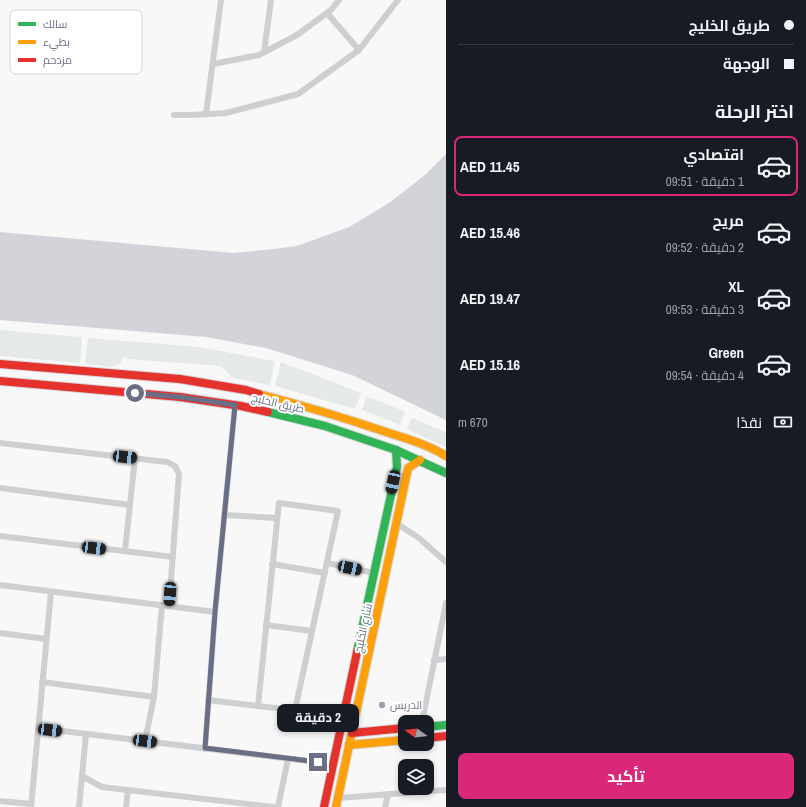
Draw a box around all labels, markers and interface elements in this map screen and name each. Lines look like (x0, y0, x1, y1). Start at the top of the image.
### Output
legend (10, 10, 142, 74)
text: طريق الخليج (688, 15, 770, 36)
text: سالك (43, 17, 67, 31)
text: بطيء (43, 35, 70, 51)
text: مزدحم (43, 53, 72, 68)
text: الوجهة (723, 53, 770, 74)
text: اختر الرحلة (715, 99, 794, 124)
text: اقتصادي (684, 144, 744, 165)
icon: car (756, 148, 792, 184)
text: AED 11.45 (460, 156, 520, 177)
text: 1 دقيقة · 09:51 (666, 173, 744, 190)
text: مريح (712, 210, 744, 231)
icon: car (756, 214, 792, 250)
text: AED 15.46 (460, 222, 520, 243)
text: 2 دقيقة · 09:52 (666, 239, 744, 256)
text: XL (728, 276, 744, 297)
icon: car (756, 280, 792, 316)
text: AED 19.47 (460, 288, 520, 309)
text: 3 دقيقة · 09:53 (666, 301, 744, 318)
text: Green (708, 342, 744, 363)
icon: car (756, 346, 792, 382)
text: AED 15.16 (460, 354, 520, 375)
text: 4 دقيقة · 09:54 (666, 367, 744, 384)
route start (126, 384, 144, 402)
street label: طريق الخليج (250, 390, 306, 417)
icon: cash (772, 411, 794, 433)
text: نقدًا (736, 412, 762, 433)
text: 670 m (458, 414, 488, 431)
car (112, 450, 138, 464)
car (385, 469, 401, 495)
car (81, 541, 107, 555)
car (337, 560, 363, 576)
car (163, 582, 177, 606)
street label: شارع الخليج (351, 602, 376, 654)
place label: الدريس (390, 698, 422, 712)
marker: الدريس (377, 700, 387, 710)
callout: 2 دقيقة (277, 704, 359, 732)
text: 2 دقيقة (295, 709, 341, 726)
north arrow (398, 715, 434, 751)
map controls (398, 715, 434, 795)
car (37, 723, 63, 737)
car (132, 734, 158, 748)
route end (309, 753, 327, 771)
button: تأكيد (458, 753, 794, 799)
button: layers (398, 759, 434, 795)

